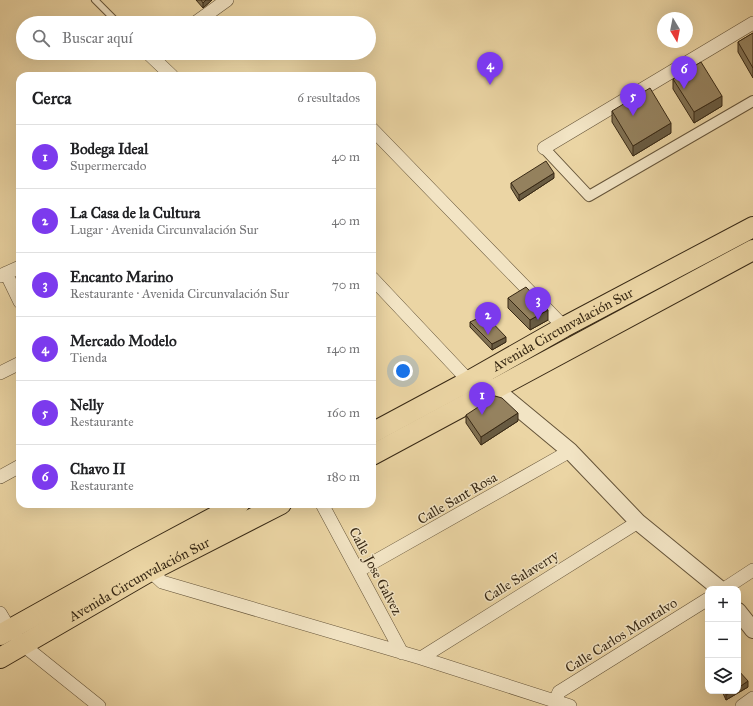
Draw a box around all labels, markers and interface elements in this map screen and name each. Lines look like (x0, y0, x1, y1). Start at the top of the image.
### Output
north arrow (657, 12, 693, 48)
search box (16, 16, 376, 60)
icon: search (30, 27, 52, 49)
text: Buscar aquí (62, 29, 133, 47)
pin: 4 (477, 52, 503, 85)
pin: 6 (671, 56, 697, 89)
pin: 5 (620, 83, 646, 116)
text: Cerca (32, 88, 71, 109)
text: 6 resultados (297, 90, 360, 106)
text: Bodega Ideal (70, 140, 148, 158)
text: 1 (42, 149, 48, 165)
text: 40 m (331, 149, 360, 165)
text: Supermercado (70, 158, 146, 174)
text: La Casa de la Cultura (70, 204, 200, 222)
text: 2 (42, 213, 48, 229)
text: 40 m (331, 213, 360, 229)
text: Lugar · Avenida Circunvalación Sur (70, 222, 258, 238)
text: Encanto Marino (70, 268, 173, 286)
text: 3 (42, 277, 48, 293)
text: 70 m (332, 277, 360, 293)
street label: Avenida Circunvalación Sur (488, 284, 637, 376)
text: Restaurante · Avenida Circunvalación Sur (70, 286, 289, 302)
pin: 3 (525, 287, 551, 320)
pin: 2 (475, 302, 501, 335)
text: Mercado Modelo (70, 332, 177, 350)
text: 4 (41, 341, 49, 357)
text: 140 m (326, 341, 360, 357)
text: Tienda (70, 350, 107, 366)
your location (393, 361, 413, 381)
pin: 1 (469, 382, 495, 415)
text: Nelly (70, 396, 104, 414)
text: 5 (42, 405, 48, 421)
text: 160 m (327, 405, 360, 421)
text: Restaurante (70, 414, 134, 430)
text: Chavo II (70, 460, 126, 478)
text: 6 (42, 469, 48, 485)
text: 180 m (327, 469, 360, 485)
street label: Calle Sant Rosa (414, 469, 500, 528)
text: Restaurante (70, 478, 134, 494)
street label: Calle Jose Galvez (344, 524, 406, 619)
street label: Avenida Circunvalación Sur (65, 534, 213, 626)
street label: Calle Salaverry (481, 547, 562, 606)
map controls (705, 586, 741, 694)
button: + (705, 586, 741, 622)
street label: Calle Carlos Montalvo (562, 594, 680, 677)
button: − (705, 622, 741, 658)
button: layers (705, 658, 741, 694)

